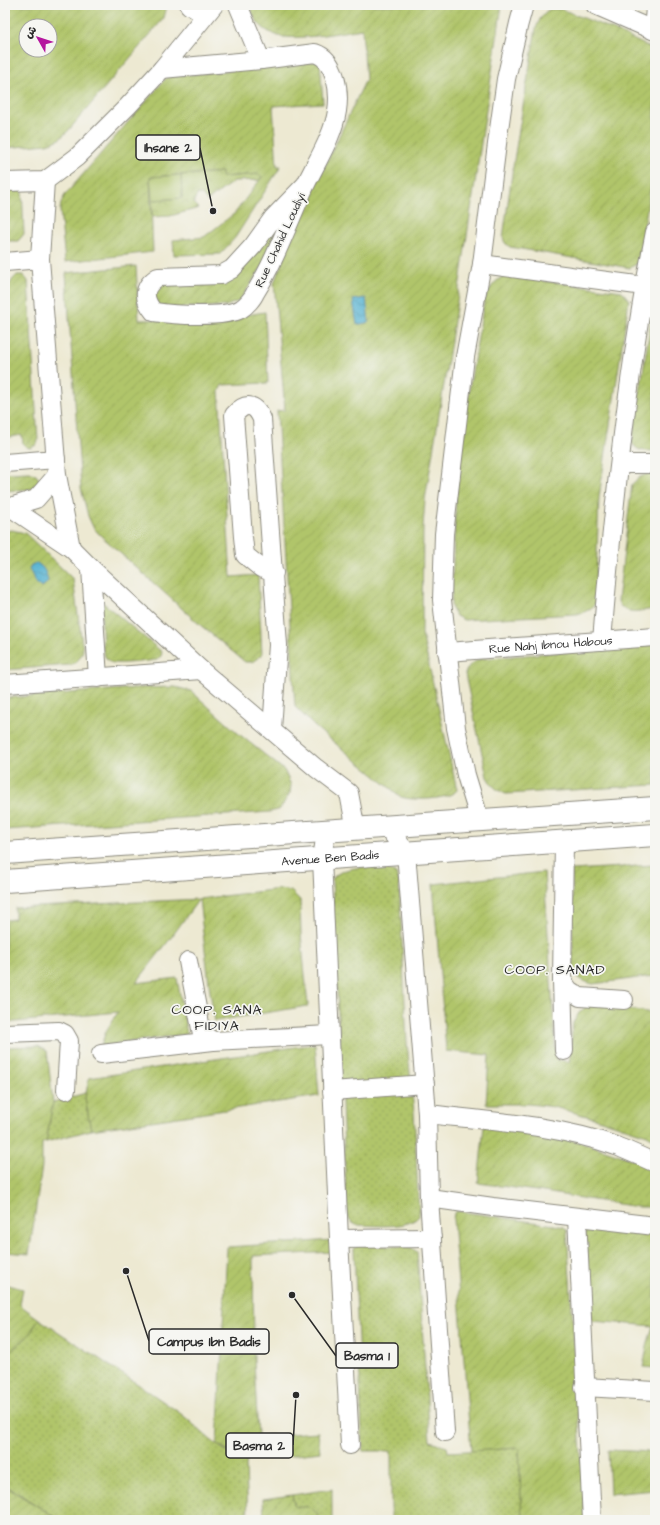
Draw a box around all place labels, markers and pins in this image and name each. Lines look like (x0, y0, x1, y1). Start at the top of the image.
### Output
callout: Ihsane 2 (136, 135, 200, 160)
callout: Campus Ibn Badis (149, 1329, 269, 1354)
callout: Basma 1 (336, 1343, 398, 1368)
callout: Basma 2 (226, 1433, 293, 1458)

